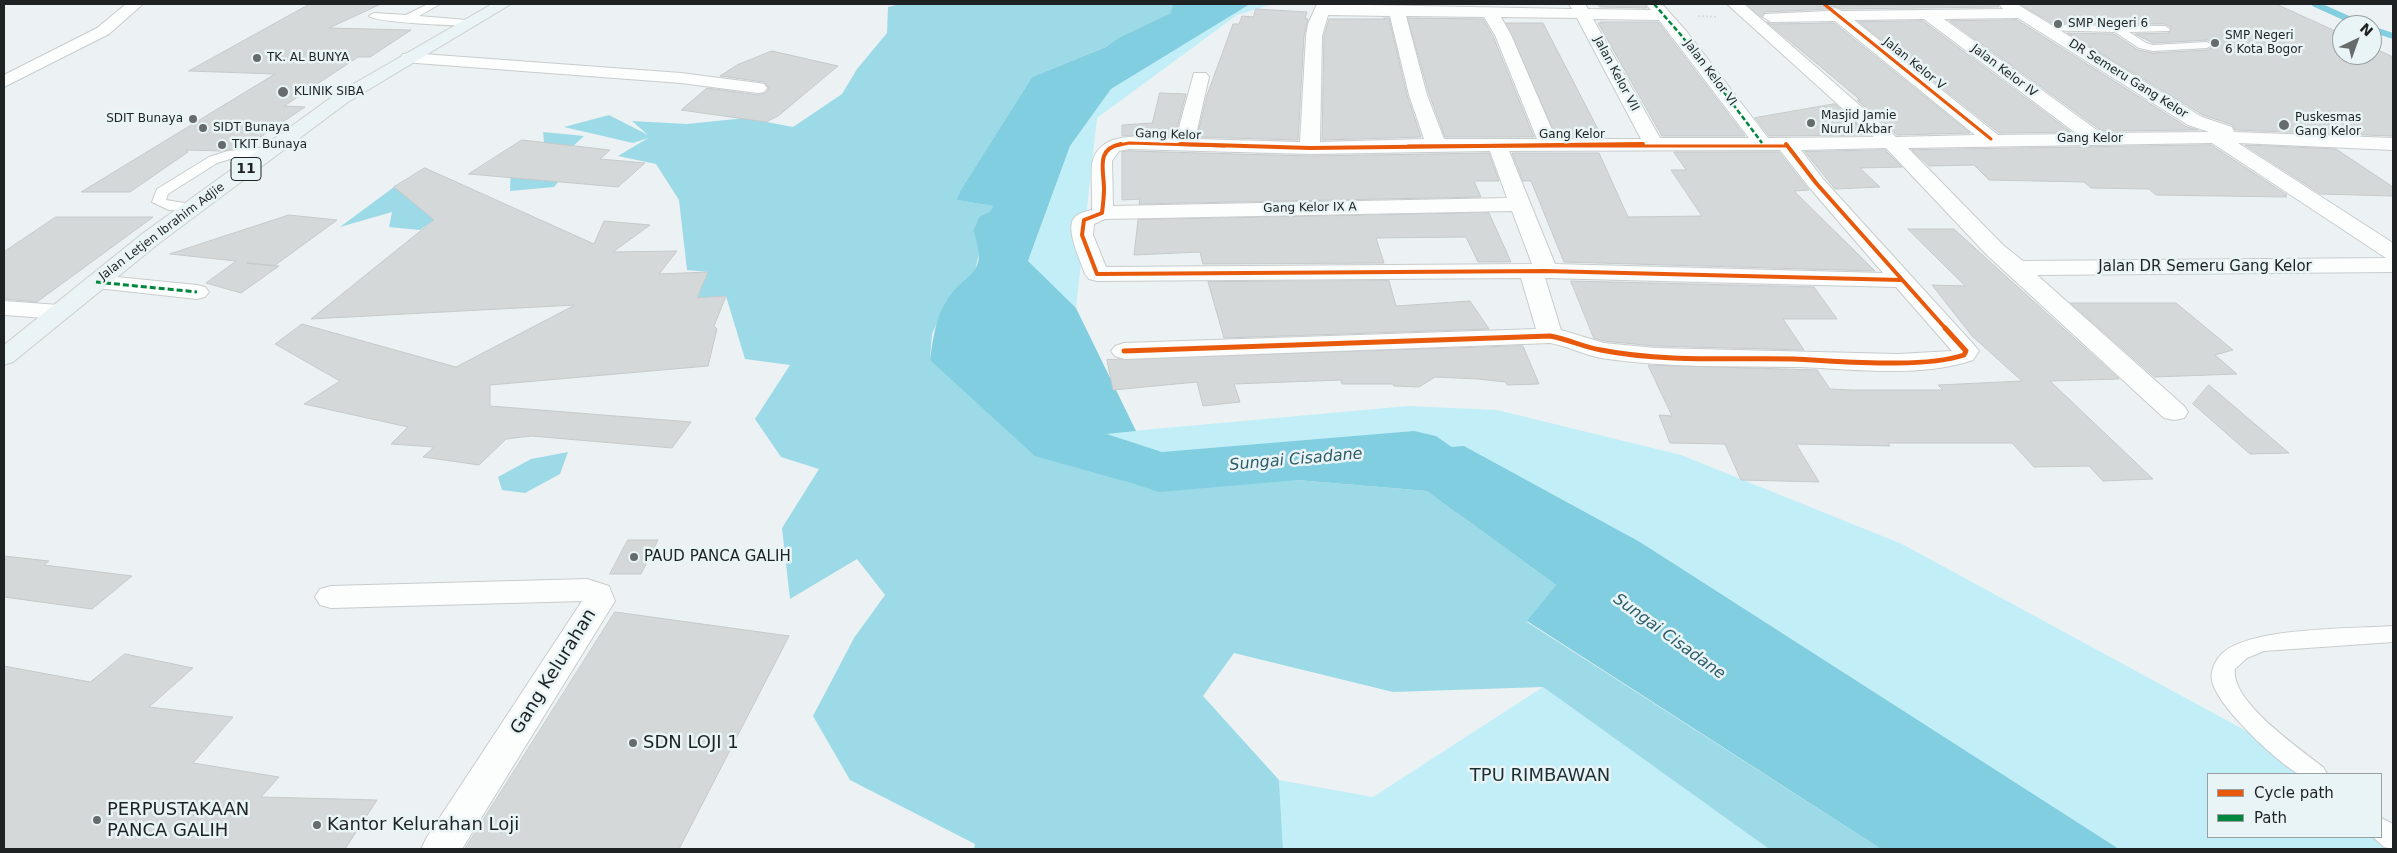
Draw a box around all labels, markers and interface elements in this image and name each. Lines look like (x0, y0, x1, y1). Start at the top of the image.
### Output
north arrow (2332, 15, 2382, 65)
place label: SMP Negeri 6 (2068, 17, 2148, 31)
marker: SMP Negeri 6 (2052, 18, 2064, 30)
text: N (2357, 20, 2376, 39)
place label: SMP Negeri 6 Kota Bogor (2225, 29, 2302, 57)
street label: Jalan Kelor VII (1590, 34, 1642, 114)
street label: Jalan Kelor V (1880, 35, 1948, 93)
street label: DR Semeru Gang Kelor (2066, 36, 2190, 122)
street label: Jalan Kelor VI (1681, 37, 1739, 109)
marker: SMP Negeri 6 Kota Bogor (2209, 37, 2221, 49)
street label: Jalan Kelor IV (1968, 42, 2040, 100)
place label: TK. AL BUNYA (267, 51, 349, 65)
marker: TK. AL BUNYA (251, 52, 263, 64)
marker: KLINIK SIBA (276, 85, 290, 99)
place label: KLINIK SIBA (294, 85, 364, 99)
place label: Masjid Jamie Nurul Akbar (1821, 109, 1896, 137)
place label: Puskesmas Gang Kelor (2295, 111, 2361, 139)
place label: SDIT Bunaya (106, 112, 183, 126)
marker: SDIT Bunaya (187, 113, 199, 125)
marker: Masjid Jamie Nurul Akbar (1805, 117, 1817, 129)
marker: Puskesmas Gang Kelor (2277, 118, 2291, 132)
place label: SIDT Bunaya (213, 121, 290, 135)
marker: SIDT Bunaya (197, 122, 209, 134)
street label: Gang Kelor (1135, 127, 1201, 143)
street label: Gang Kelor (1539, 128, 1605, 142)
street label: Gang Kelor (2057, 132, 2123, 146)
place label: TKIT Bunaya (232, 138, 307, 152)
marker: TKIT Bunaya (216, 139, 228, 151)
road number: 11 (231, 157, 261, 180)
street label: Jalan Letjen Ibrahim Adjie (96, 180, 228, 284)
street label: Gang Kelor IX A (1263, 200, 1357, 216)
street label: Jalan DR Semeru Gang Kelor (2098, 258, 2312, 276)
water label: Sungai Cisadane (1229, 445, 1363, 475)
place label: PAUD PANCA GALIH (644, 548, 791, 566)
marker: PAUD PANCA GALIH (628, 551, 640, 563)
water label: Sungai Cisadane (1609, 590, 1729, 684)
street label: Gang Kelurahan (507, 605, 601, 739)
place label: SDN LOJI 1 (643, 732, 739, 754)
marker: SDN LOJI 1 (627, 737, 639, 749)
park label: TPU RIMBAWAN (1470, 765, 1610, 787)
legend (2207, 773, 2382, 838)
text: Cycle path (2254, 784, 2334, 802)
place label: PERPUSTAKAAN PANCA GALIH (107, 799, 249, 842)
text: Path (2254, 809, 2287, 827)
marker: PERPUSTAKAAN PANCA GALIH (91, 814, 103, 826)
place label: Kantor Kelurahan Loji (327, 814, 519, 836)
marker: Kantor Kelurahan Loji (311, 819, 323, 831)

